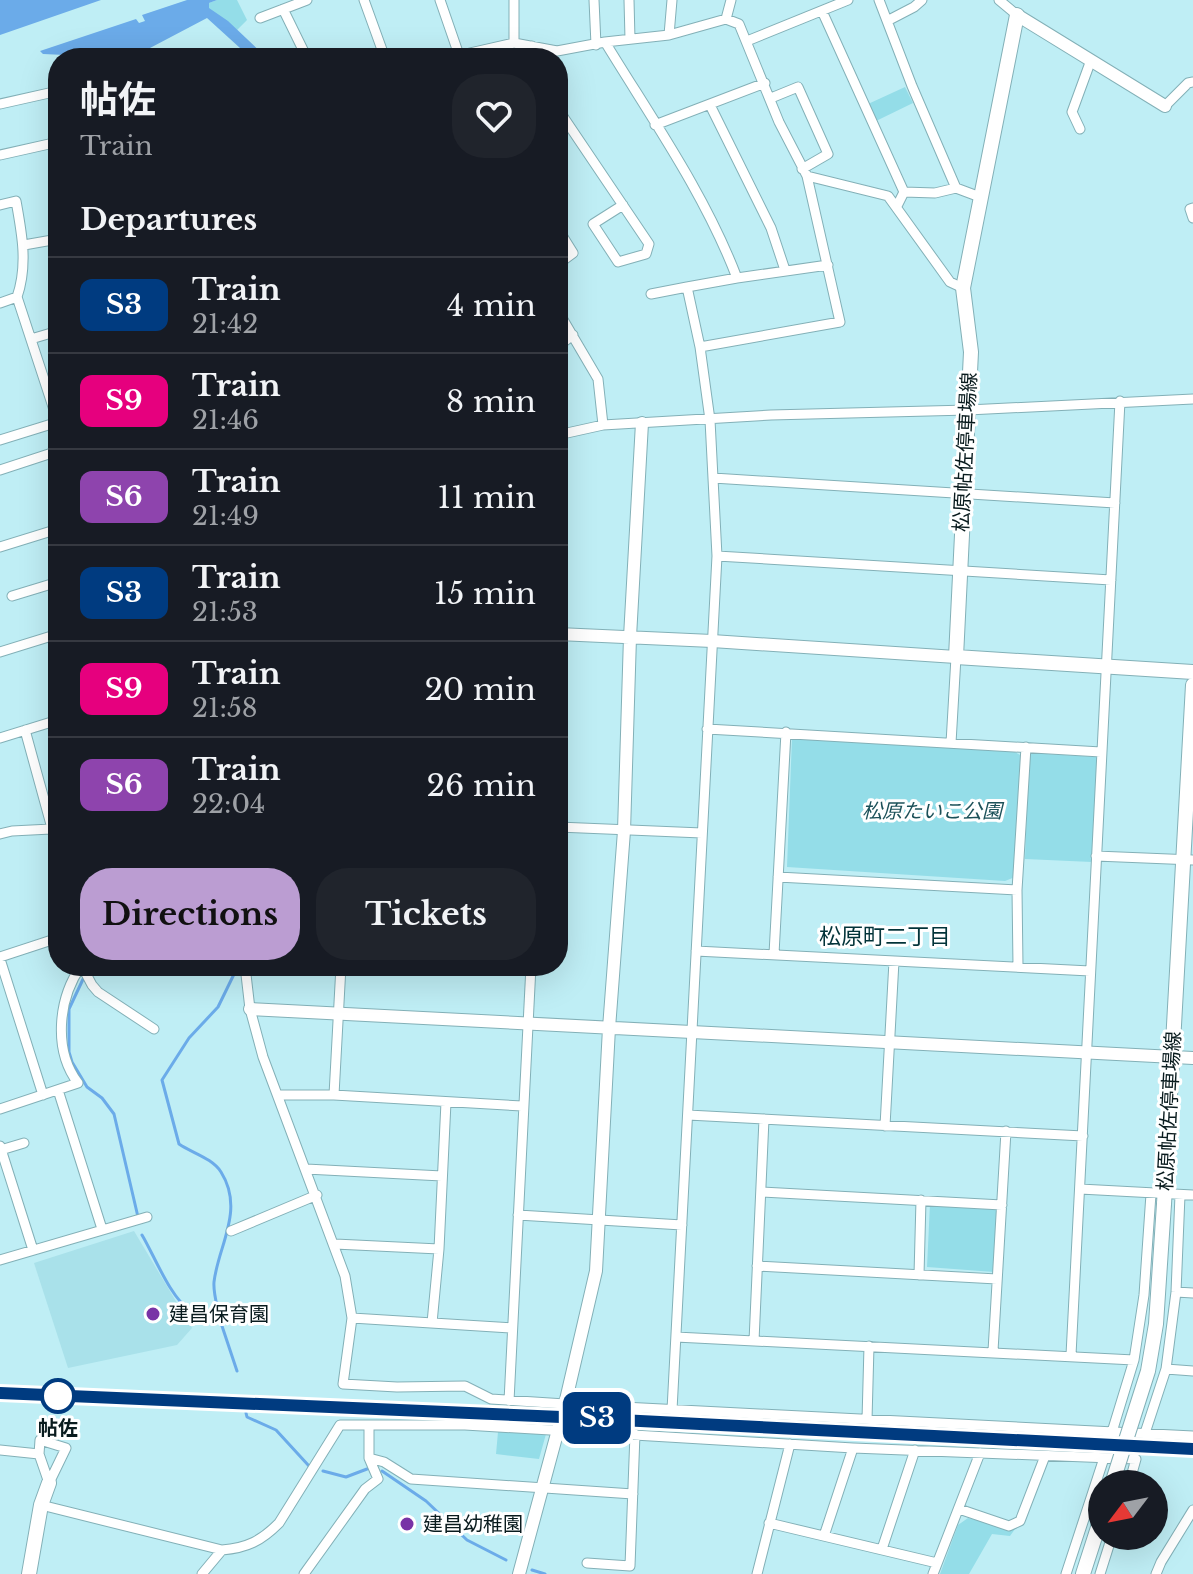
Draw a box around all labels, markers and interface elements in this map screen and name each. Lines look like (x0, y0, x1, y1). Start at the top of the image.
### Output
button: heart (452, 74, 536, 158)
text: 帖佐 (80, 76, 156, 123)
text: Train (80, 130, 153, 162)
text: Departures (80, 201, 257, 238)
text: Train (192, 271, 281, 308)
text: S3 (106, 287, 142, 322)
text: 4 min (447, 287, 536, 324)
text: 21:42 (192, 308, 258, 340)
text: Train (192, 367, 281, 404)
street label: 松原帖佐停車場線 (949, 371, 981, 533)
text: S9 (105, 383, 143, 418)
text: 8 min (446, 383, 536, 420)
text: 21:46 (192, 404, 259, 436)
text: Train (192, 463, 281, 500)
text: S6 (105, 479, 143, 514)
text: 11 min (438, 479, 536, 516)
text: 21:49 (192, 500, 259, 532)
text: Train (192, 559, 281, 596)
text: S3 (106, 575, 142, 610)
text: 15 min (434, 575, 536, 612)
text: 21:53 (192, 596, 258, 628)
text: Train (192, 655, 281, 692)
text: S9 (105, 671, 143, 706)
text: 20 min (424, 671, 536, 708)
text: 21:58 (192, 692, 258, 724)
text: Train (192, 751, 281, 788)
text: S6 (105, 767, 143, 802)
text: 26 min (427, 767, 536, 804)
text: 22:04 (192, 788, 265, 820)
park label: 松原たいこ公園 (862, 799, 1005, 823)
button: Directions (80, 868, 300, 960)
button: Tickets (316, 868, 536, 960)
district label: 松原町二丁目 (819, 923, 951, 950)
street label: 松原帖佐停車場線 (1153, 1030, 1185, 1192)
place label: 建昌保育園 (169, 1302, 269, 1326)
marker: 建昌保育園 (144, 1305, 162, 1323)
marker: 帖佐 (41, 1379, 75, 1413)
line badge: S3 (561, 1392, 633, 1444)
text: S3 (579, 1400, 615, 1435)
place label: 帖佐 (38, 1416, 78, 1440)
north arrow (1088, 1470, 1168, 1550)
map controls (1088, 1470, 1168, 1550)
place label: 建昌幼稚園 (423, 1512, 523, 1536)
marker: 建昌幼稚園 (398, 1515, 416, 1533)

